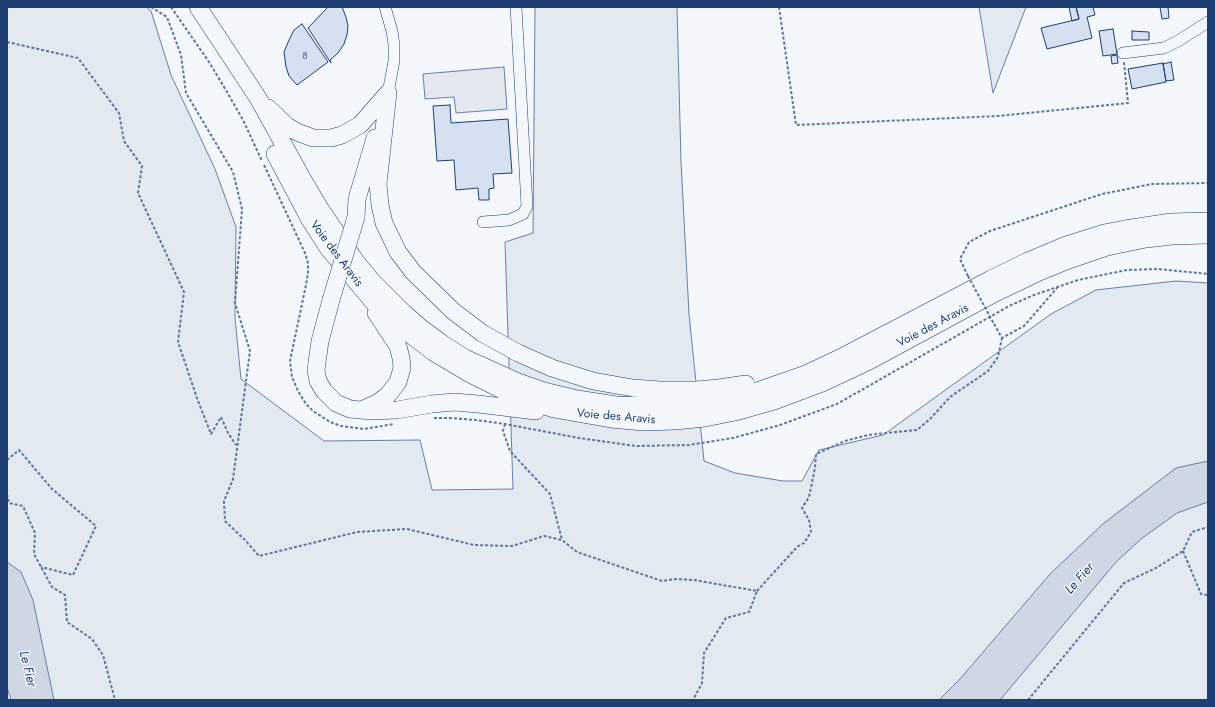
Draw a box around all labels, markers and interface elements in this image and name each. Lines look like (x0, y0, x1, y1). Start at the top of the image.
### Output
house number: 8 (302, 51, 308, 63)
street label: Voie des Aravis (307, 218, 365, 290)
street label: Voie des Aravis (895, 301, 971, 351)
street label: Voie des Aravis (576, 406, 656, 428)
water label: Le Fier (1062, 560, 1098, 598)
water label: Le Fier (15, 649, 39, 689)

